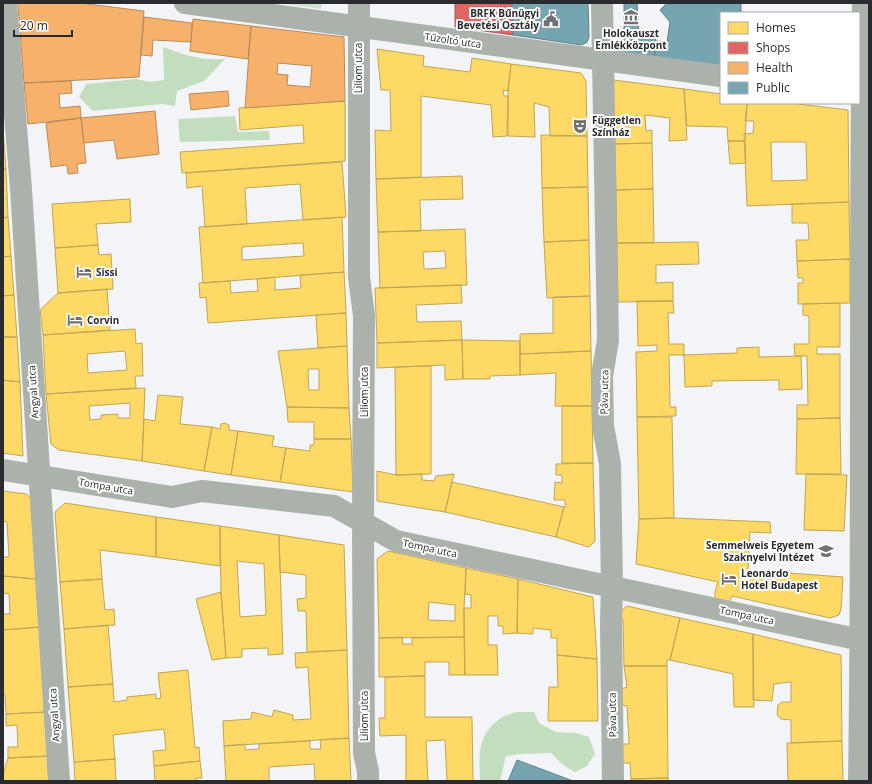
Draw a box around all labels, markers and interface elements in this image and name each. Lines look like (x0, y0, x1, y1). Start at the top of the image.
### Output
place label: BRFK Bűnügyi Bevetési Osztály (457, 6, 539, 32)
museum icon: Holokauszt Emlékközpont (622, 8, 640, 26)
public building icon: BRFK Bűnügyi Bevetési Osztály (542, 10, 560, 28)
scale bar (14, 12, 72, 38)
legend (720, 12, 860, 104)
text: 20 m (20, 17, 48, 34)
text: Homes (756, 19, 796, 36)
place label: Holokauszt Emlékközpont (595, 26, 667, 52)
street label: Tűzoltó utca (424, 29, 482, 51)
text: Shops (756, 39, 791, 56)
street label: Liliom utca (351, 43, 365, 93)
text: Health (756, 59, 793, 76)
text: Public (756, 79, 790, 96)
place label: Független Színház (592, 113, 641, 139)
theatre icon: Független Színház (571, 117, 589, 135)
hotel icon: Sissi (75, 263, 93, 281)
place label: Sissi (96, 265, 118, 279)
hotel icon: Corvin (66, 311, 84, 329)
place label: Corvin (87, 313, 119, 327)
street label: Angyal utca (24, 365, 42, 419)
street label: Liliom utca (357, 367, 371, 417)
street label: Páva utca (597, 369, 611, 415)
street label: Tompa utca (78, 474, 134, 498)
street label: Tompa utca (402, 535, 458, 561)
place label: Semmelweis Egyetem Szaknyelvi Intézet (706, 538, 815, 564)
school or university icon: Semmelweis Egyetem Szaknyelvi Intézet (817, 542, 835, 560)
place label: Leonardo Hotel Budapest (741, 566, 819, 592)
hotel icon: Leonardo Hotel Budapest (720, 570, 738, 588)
street label: Tompa utca (719, 602, 775, 628)
street label: Angyal utca (45, 688, 63, 742)
street label: Liliom utca (357, 691, 371, 741)
street label: Páva utca (605, 692, 619, 738)

